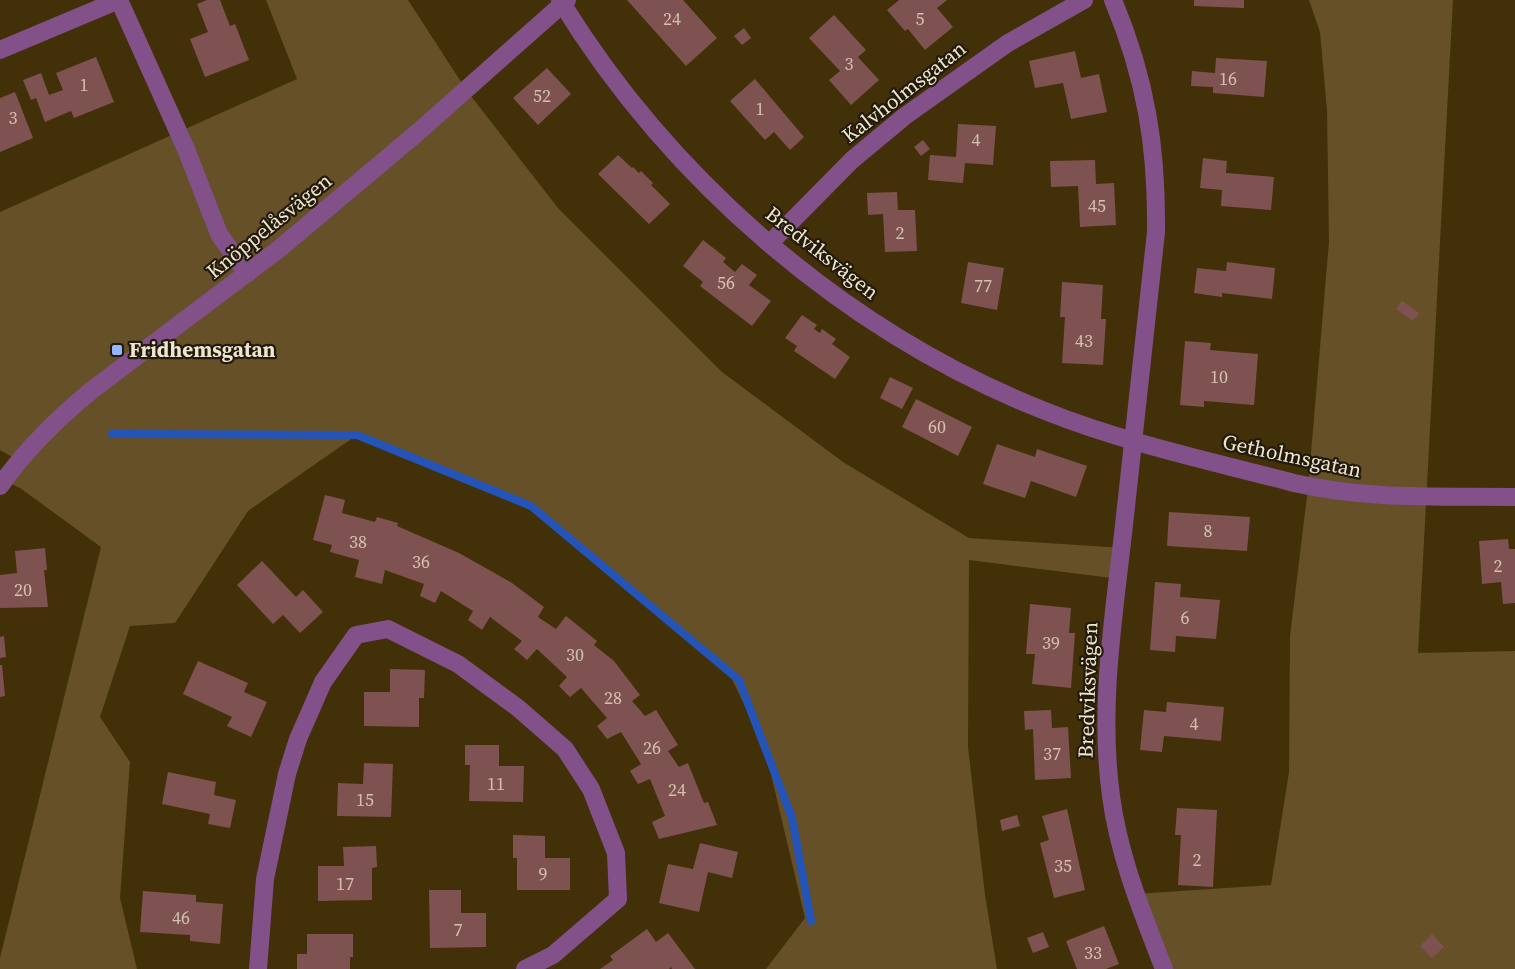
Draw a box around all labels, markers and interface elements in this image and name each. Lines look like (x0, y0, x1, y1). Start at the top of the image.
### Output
house number: 24 (663, 6, 681, 31)
house number: 5 (916, 6, 925, 31)
street label: Kalvholmsgatan (836, 34, 972, 149)
house number: 3 (845, 51, 854, 76)
house number: 16 (1219, 66, 1237, 91)
house number: 1 (80, 72, 89, 97)
house number: 52 (533, 83, 551, 108)
house number: 1 (756, 96, 765, 121)
house number: 3 (9, 105, 18, 130)
house number: 4 (972, 127, 981, 152)
street label: Knöppelåsvägen (200, 166, 338, 285)
house number: 45 (1088, 193, 1106, 218)
street label: Bredviksvägen (760, 199, 885, 306)
house number: 2 (896, 220, 905, 245)
house number: 56 (717, 270, 735, 295)
house number: 77 (974, 273, 992, 298)
house number: 43 (1075, 328, 1093, 353)
place label: Fridhemsgatan (129, 335, 276, 364)
marker: Fridhemsgatan (110, 343, 124, 357)
house number: 10 (1210, 364, 1228, 389)
house number: 60 (928, 414, 946, 439)
street label: Getholmsgatan (1220, 427, 1365, 484)
house number: 8 (1204, 518, 1213, 543)
house number: 38 (349, 529, 367, 554)
house number: 36 (412, 549, 430, 574)
house number: 2 (1494, 553, 1503, 578)
house number: 20 (14, 577, 32, 602)
house number: 6 (1181, 605, 1190, 630)
street label: Bredviksvägen (1071, 621, 1104, 759)
house number: 39 (1042, 630, 1060, 655)
house number: 30 (566, 642, 584, 667)
house number: 28 (604, 685, 622, 710)
house number: 4 (1190, 711, 1199, 736)
house number: 26 (643, 735, 661, 760)
house number: 37 (1043, 741, 1061, 766)
house number: 11 (487, 771, 505, 796)
house number: 24 (668, 777, 686, 802)
house number: 15 (356, 787, 374, 812)
house number: 2 (1193, 847, 1202, 872)
house number: 35 (1054, 853, 1072, 878)
house number: 9 (539, 861, 548, 886)
house number: 17 (336, 871, 354, 896)
house number: 46 (172, 905, 190, 930)
house number: 7 (454, 917, 463, 942)
house number: 33 (1084, 940, 1102, 965)

